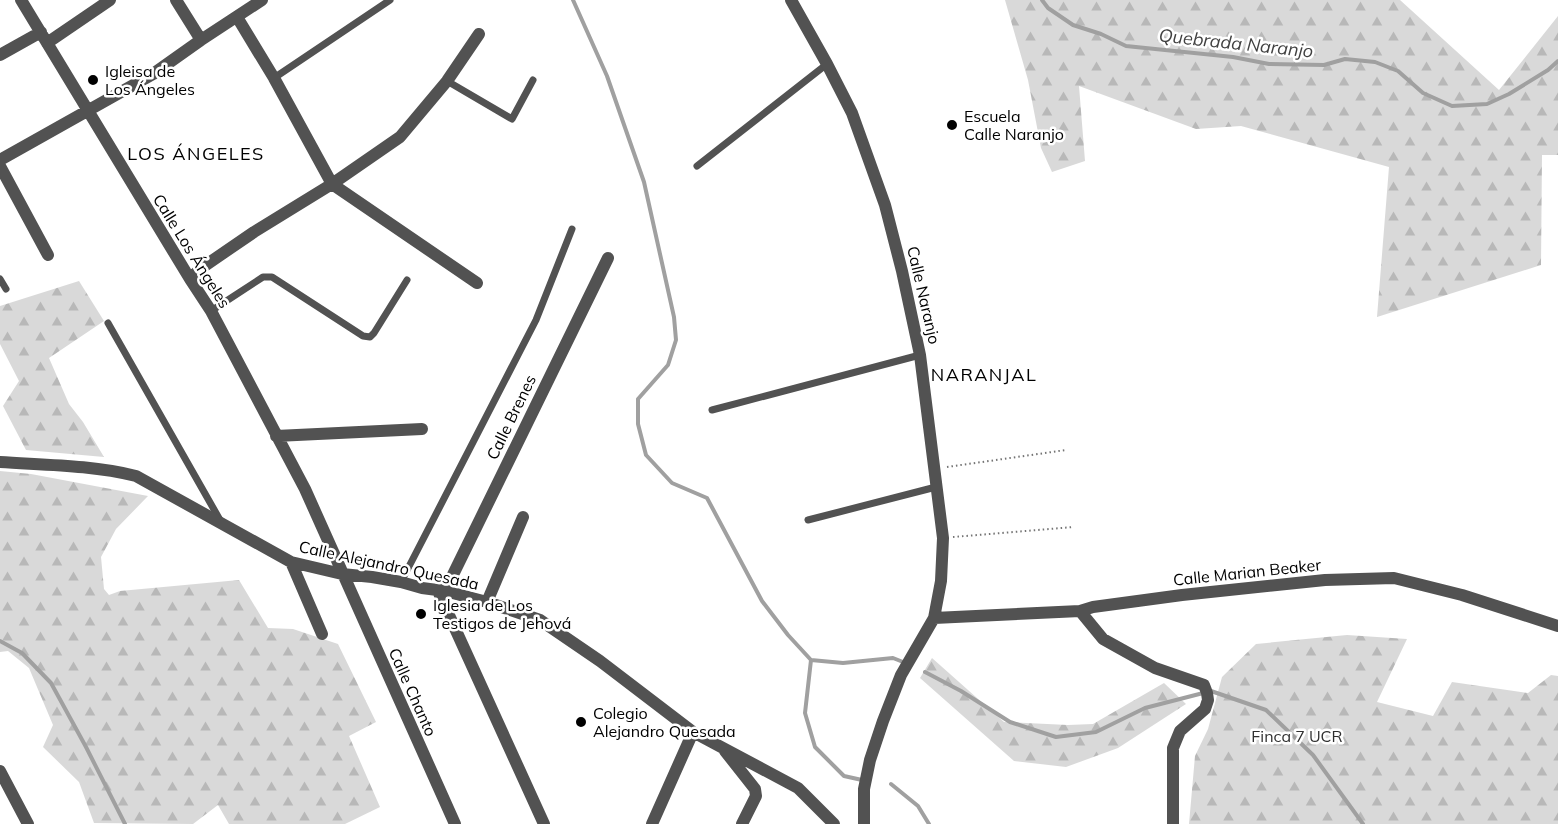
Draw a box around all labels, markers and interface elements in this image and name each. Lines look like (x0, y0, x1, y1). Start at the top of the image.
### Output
water label: Quebrada Naranjo (1158, 23, 1314, 63)
place label: Igleisa de Los Ángeles (105, 61, 195, 99)
marker: Igleisa de Los Ángeles (86, 73, 100, 87)
place label: Escuela Calle Naranjo (964, 106, 1064, 144)
marker: Escuela Calle Naranjo (945, 118, 959, 132)
district label: LOS ÁNGELES (127, 142, 265, 165)
street label: Calle Los Ángeles (149, 190, 235, 312)
street label: Calle Naranjo (903, 244, 945, 346)
district label: NARANJAL (931, 363, 1037, 386)
street label: Calle Brenes (482, 371, 540, 463)
street label: Calle Alejandro Quesada (297, 536, 481, 594)
street label: Calle Marian Beaker (1172, 554, 1322, 590)
place label: Iglesia de Los Testigos de Jehová (433, 595, 571, 633)
marker: Iglesia de Los Testigos de Jehová (414, 607, 428, 621)
street label: Calle Chanto (385, 645, 441, 739)
place label: Colegio Alejandro Quesada (593, 703, 736, 741)
marker: Colegio Alejandro Quesada (574, 715, 588, 729)
park label: Finca 7 UCR (1251, 726, 1343, 746)

